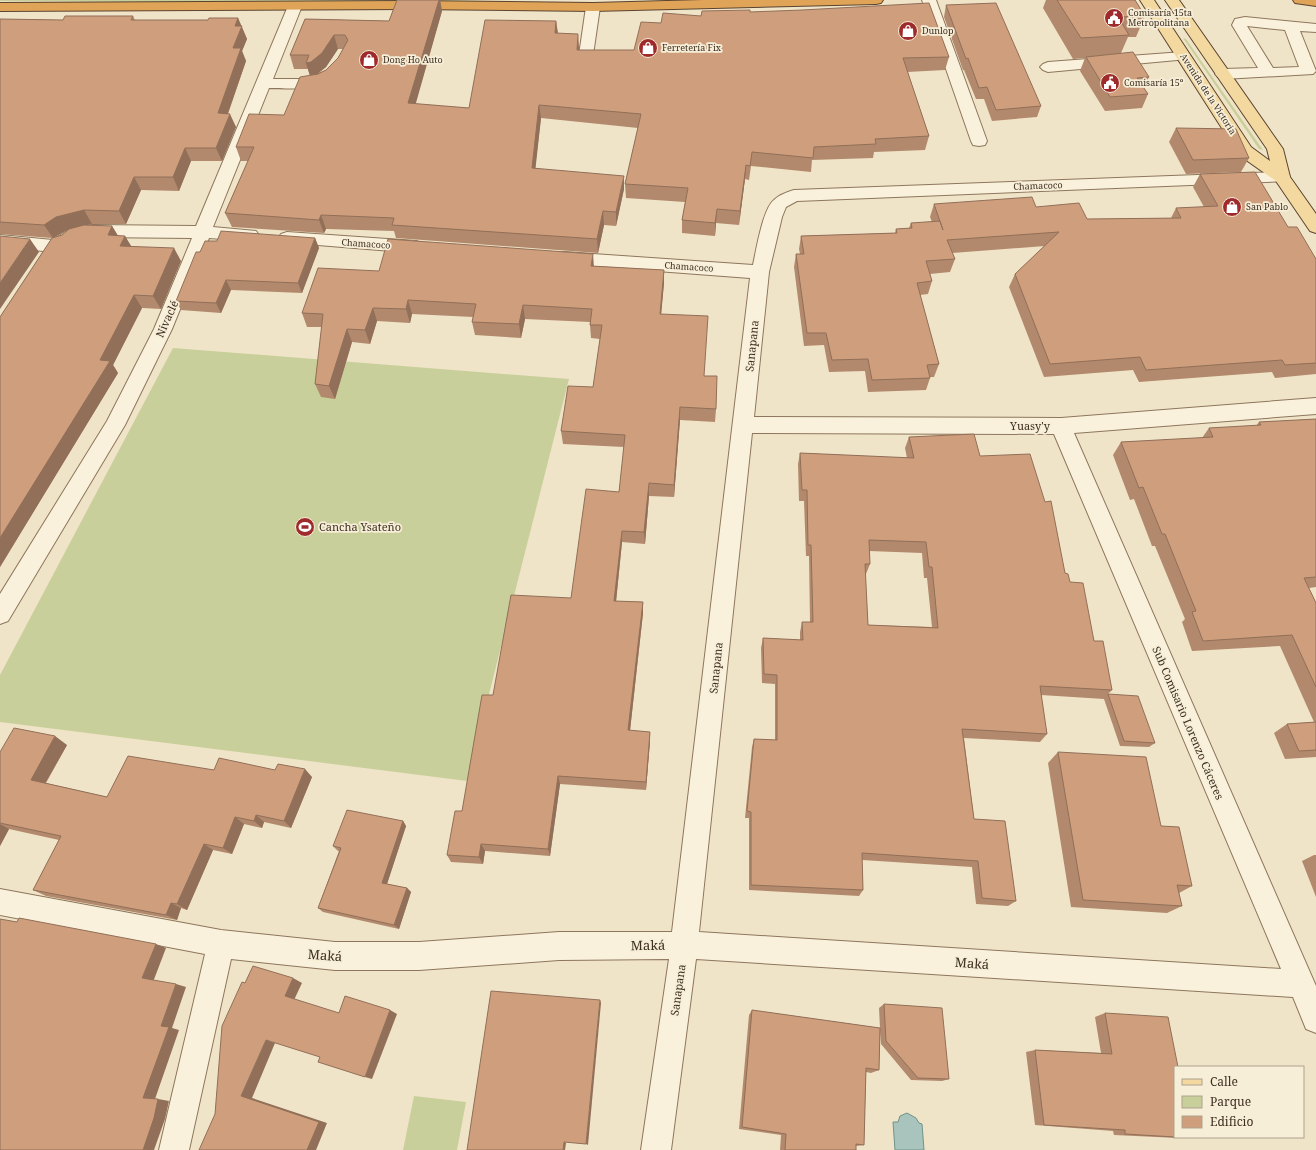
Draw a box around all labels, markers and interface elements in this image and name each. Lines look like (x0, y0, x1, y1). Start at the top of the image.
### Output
place label: Comisaría 15ta Metropolitana (1128, 6, 1192, 29)
public building icon: Comisaría 15ta Metropolitana (1103, 7, 1125, 29)
shop icon: Dunlop (897, 20, 919, 42)
place label: Dunlop (922, 24, 954, 37)
shop icon: Ferretería Fix (637, 37, 659, 59)
place label: Ferretería Fix (662, 41, 722, 54)
shop icon: Dong Ho Auto (358, 49, 380, 71)
street label: Avenida de la Victoria (1177, 51, 1240, 137)
place label: Dong Ho Auto (383, 53, 443, 66)
public building icon: Comisaría 15º (1099, 72, 1121, 94)
place label: Comisaría 15º (1124, 76, 1184, 89)
street label: Chamacoco (1013, 178, 1063, 193)
shop icon: San Pablo (1221, 196, 1243, 218)
place label: San Pablo (1246, 200, 1288, 213)
street label: Chamacoco (341, 235, 391, 252)
street label: Chamacoco (664, 258, 714, 275)
street label: Nivaclé (152, 298, 181, 340)
street label: Sanapana (741, 319, 762, 372)
street label: Yuasy'y (1009, 418, 1051, 433)
sports icon: Cancha Ysateño (294, 516, 316, 538)
place label: Cancha Ysateño (319, 519, 401, 534)
street label: Sanapana (705, 641, 726, 694)
street label: Sub Comisario Lorenzo Cáceres (1149, 644, 1228, 802)
street label: Maká (631, 936, 665, 954)
street label: Maká (307, 945, 343, 965)
street label: Maká (954, 953, 990, 973)
street label: Sanapana (666, 963, 689, 1017)
legend (1174, 1066, 1304, 1138)
text: Calle (1210, 1073, 1238, 1090)
text: Parque (1210, 1093, 1251, 1110)
text: Edificio (1210, 1113, 1253, 1130)

